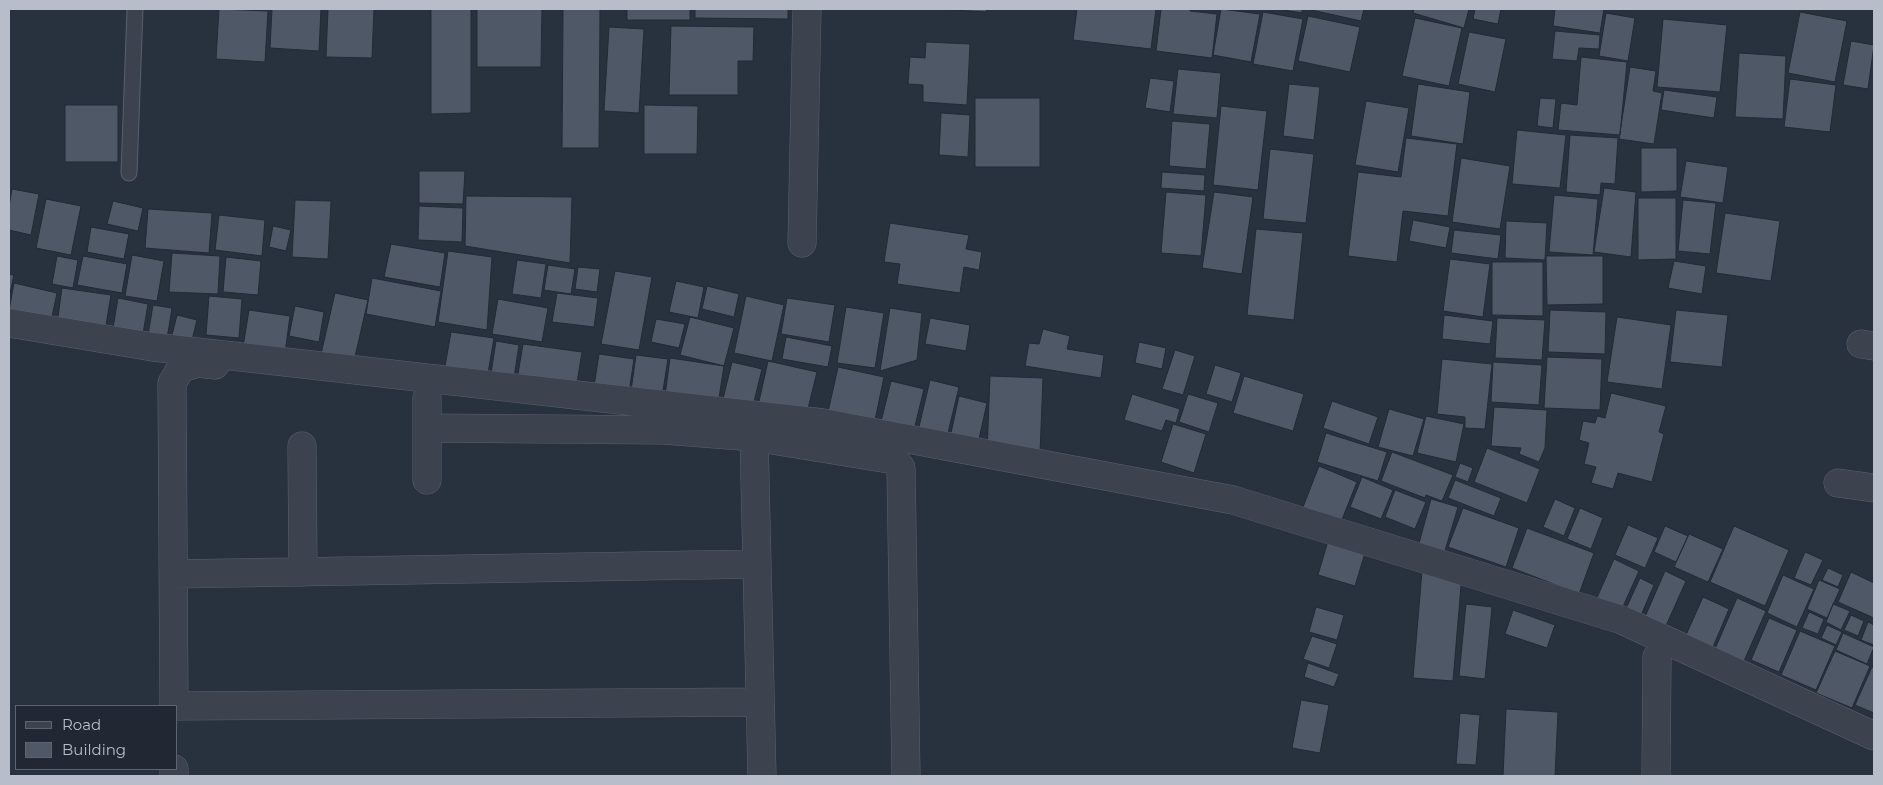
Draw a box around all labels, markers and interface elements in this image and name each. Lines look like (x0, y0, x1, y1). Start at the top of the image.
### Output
legend (15, 705, 178, 770)
text: Road (62, 715, 101, 734)
text: Building (62, 740, 126, 759)

